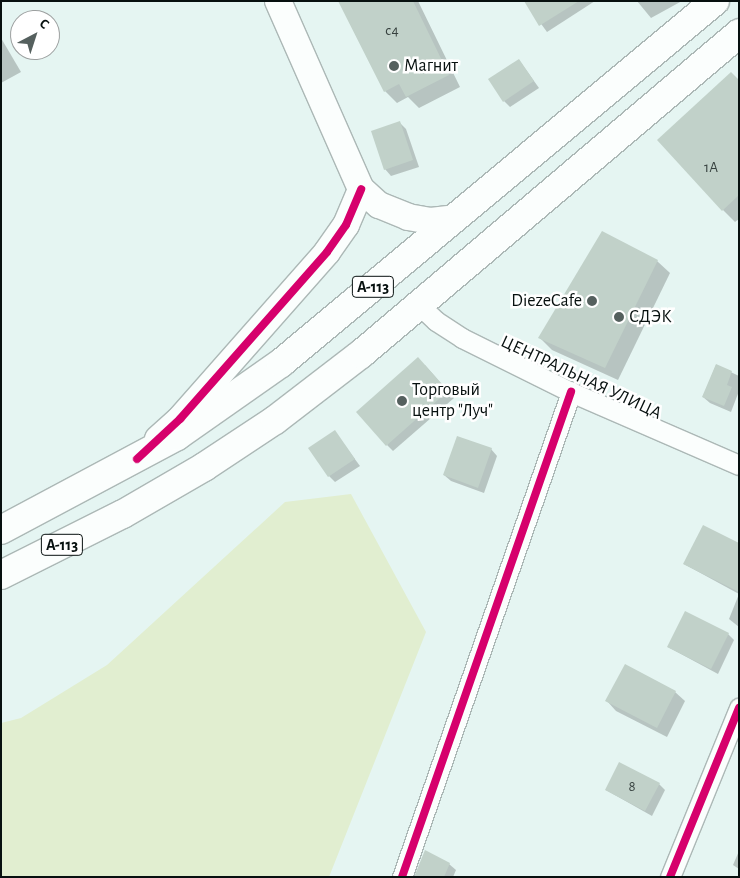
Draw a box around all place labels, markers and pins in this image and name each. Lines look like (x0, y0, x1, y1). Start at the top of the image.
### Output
place label: Магнит (404, 55, 458, 77)
marker: Магнит (388, 60, 400, 72)
place label: DiezeCafe (511, 290, 582, 312)
marker: DiezeCafe (586, 295, 598, 307)
place label: СДЭК (629, 306, 672, 328)
marker: СДЭК (613, 311, 625, 323)
place label: Торговый центр "Луч" (412, 380, 493, 422)
marker: Торговый центр "Луч" (396, 395, 408, 407)

